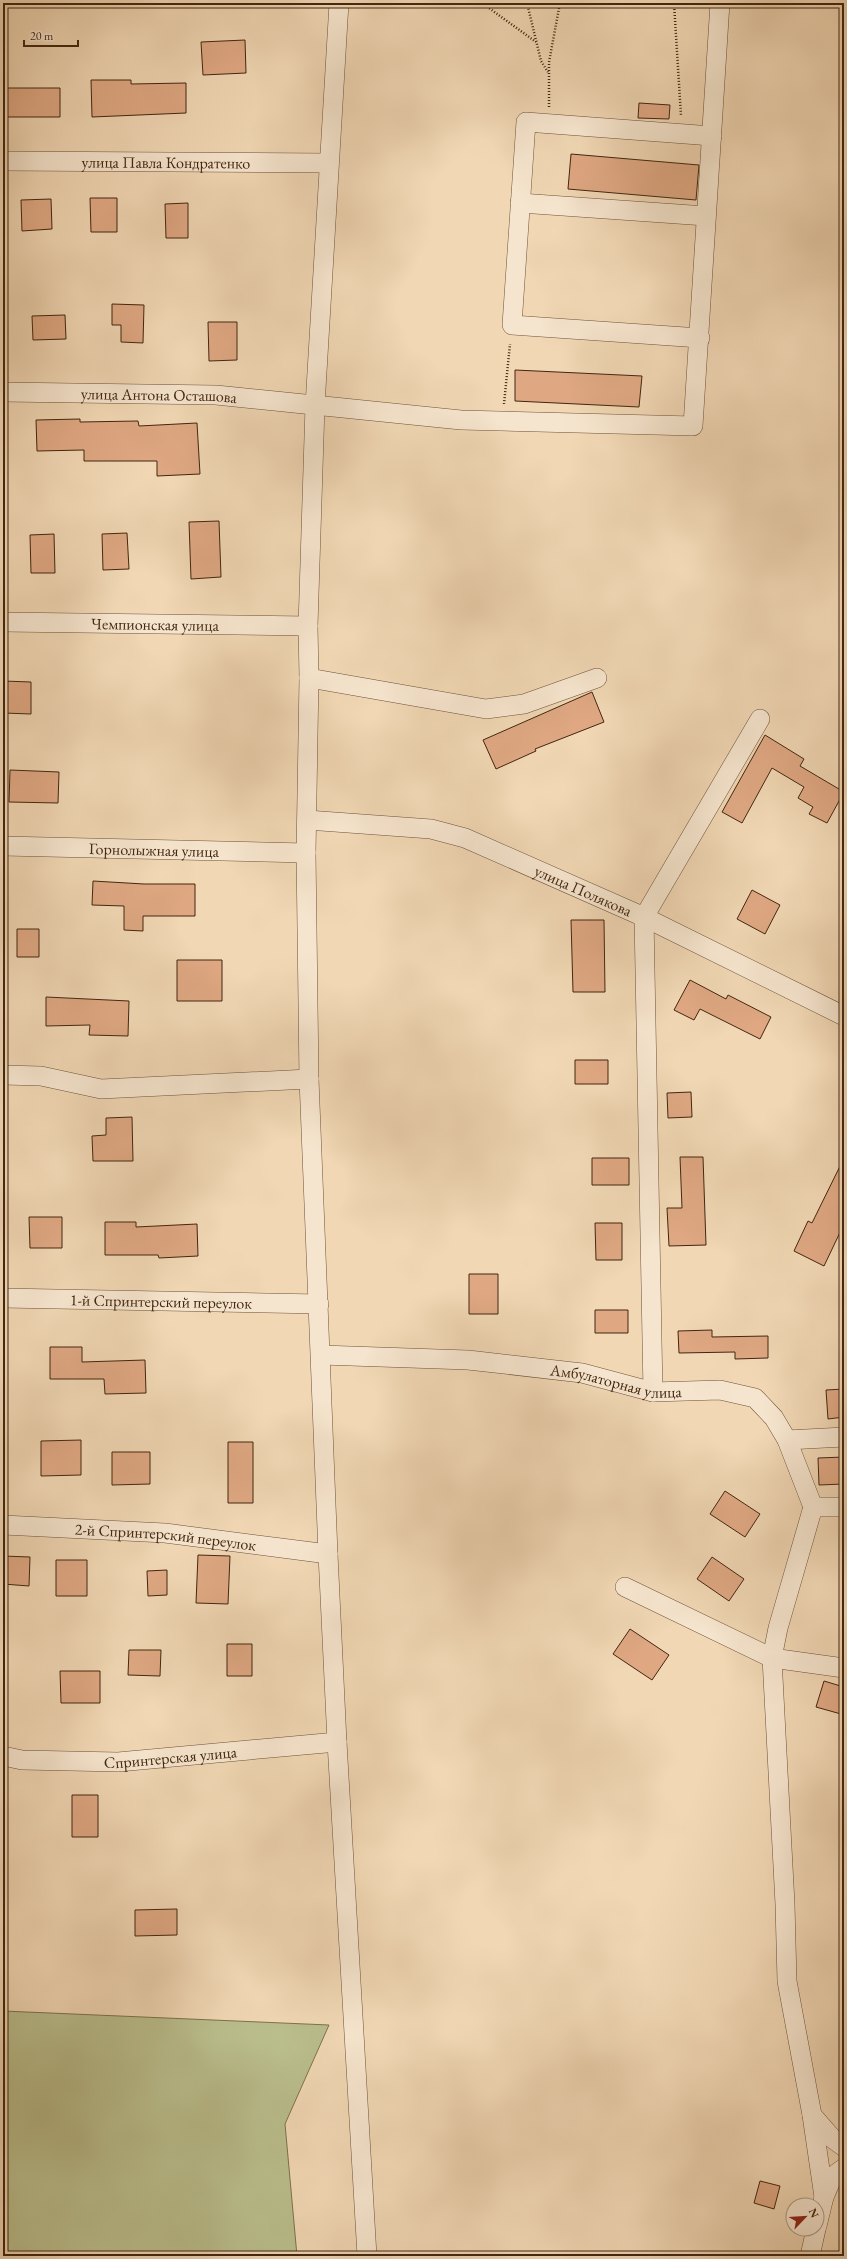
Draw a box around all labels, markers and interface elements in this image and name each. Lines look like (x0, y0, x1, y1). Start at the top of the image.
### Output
scale bar (24, 22, 78, 48)
text: 20 m (30, 28, 54, 44)
street label: улица Павла Кондратенко (82, 151, 250, 174)
street label: улица Антона Осташова (81, 383, 239, 408)
street label: Чемпионская улица (91, 613, 220, 636)
street label: Горнолыжная улица (89, 838, 220, 862)
street label: улица Полякова (531, 860, 636, 922)
street label: 1-й Спринтерский переулок (70, 1289, 253, 1314)
street label: Амбулаторная улица (548, 1359, 683, 1403)
street label: 2-й Спринтерский переулок (74, 1519, 258, 1556)
street label: Спринтерская улица (104, 1741, 238, 1773)
north arrow (785, 2197, 825, 2237)
text: N (806, 2206, 822, 2220)

